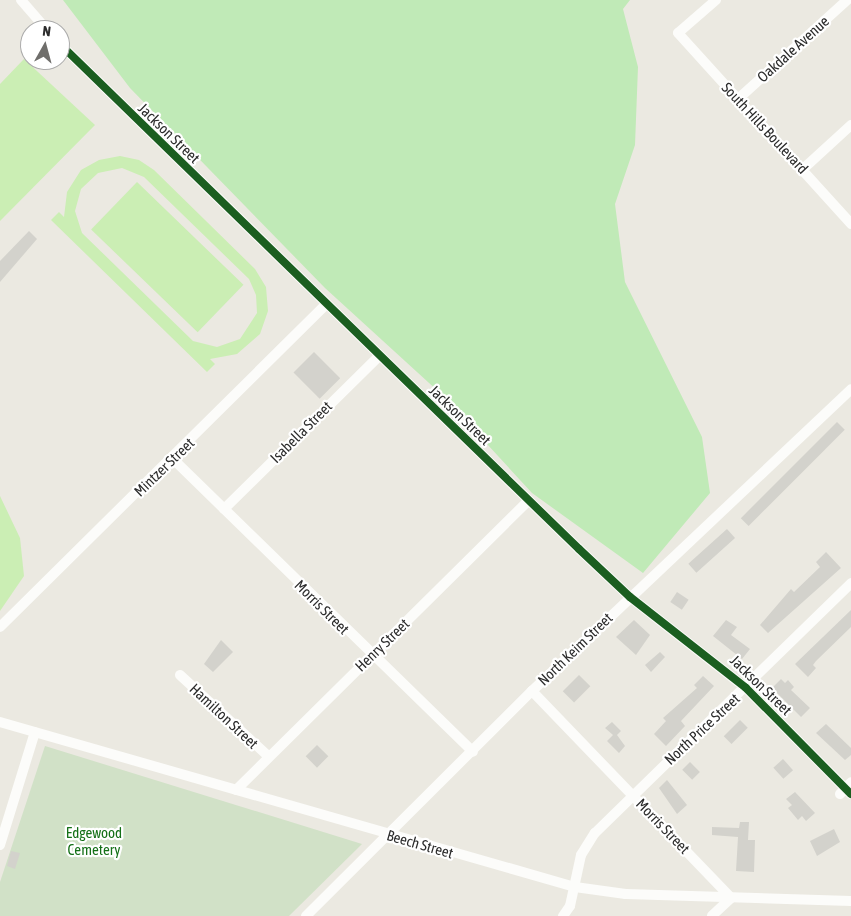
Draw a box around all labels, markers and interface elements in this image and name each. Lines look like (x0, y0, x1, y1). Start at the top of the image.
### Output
street label: Oakdale Avenue (753, 12, 833, 86)
north arrow (20, 20, 70, 70)
text: N (42, 23, 52, 40)
street label: South Hills Boulevard (718, 79, 812, 177)
street label: Jackson Street (135, 99, 203, 167)
street label: Jackson Street (426, 381, 494, 449)
street label: Isabella Street (266, 397, 336, 467)
street label: Mintzer Street (130, 434, 198, 500)
street label: Morris Street (291, 576, 353, 638)
street label: North Keim Street (534, 609, 616, 689)
street label: Henry Street (351, 615, 413, 675)
street label: Jackson Street (727, 651, 795, 719)
street label: Hamilton Street (186, 680, 262, 752)
street label: North Price Street (661, 690, 743, 768)
street label: Morris Street (632, 795, 694, 857)
park label: Edgewood Cemetery (66, 823, 122, 858)
street label: Beech Street (385, 826, 455, 862)

